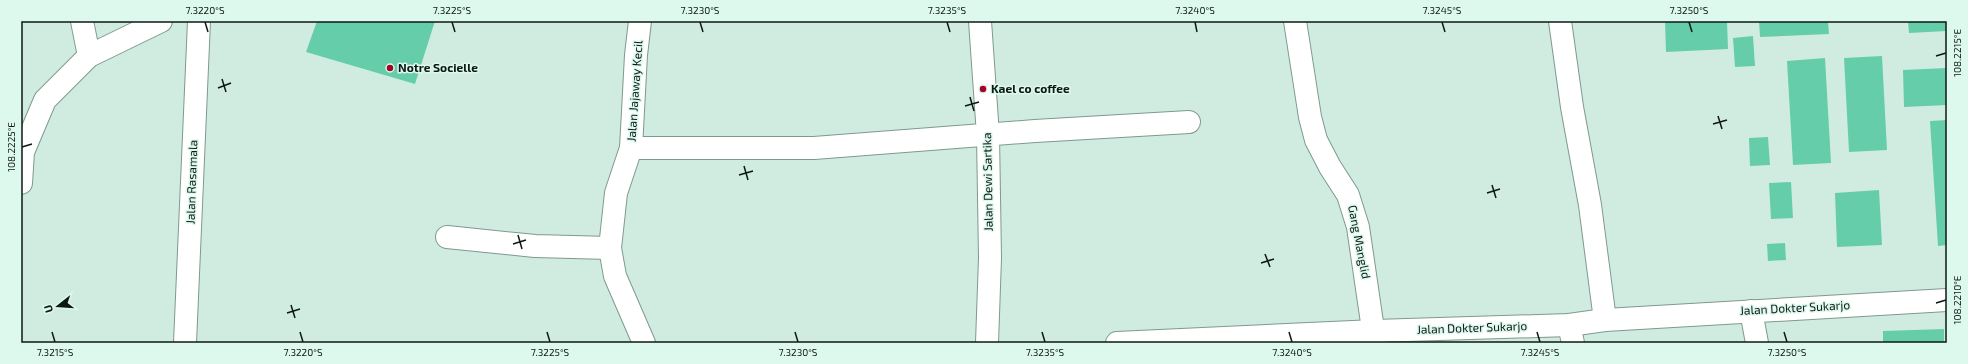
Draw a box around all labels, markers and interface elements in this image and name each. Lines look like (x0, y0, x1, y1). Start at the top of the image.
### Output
text: 7.3220°S (185, 4, 225, 16)
text: 7.3225°S (433, 4, 472, 16)
text: 7.3230°S (681, 4, 720, 16)
text: 7.3235°S (928, 4, 967, 16)
text: 7.3240°S (1175, 4, 1215, 16)
text: 7.3245°S (1423, 4, 1462, 16)
text: 7.3250°S (1670, 4, 1709, 16)
text: 108.2215°E (1951, 29, 1963, 77)
street label: Jalan Jajaway Kecil (623, 39, 646, 142)
place label: Notre Socielle (398, 60, 478, 74)
marker: Notre Socielle (385, 63, 395, 73)
place label: Kael co coffee (991, 81, 1070, 95)
marker: Kael co coffee (978, 84, 988, 94)
text: 108.2225°E (5, 122, 17, 172)
street label: Jalan Dewi Sartika (979, 133, 995, 232)
street label: Jalan Rasamala (183, 140, 199, 224)
street label: Gang Manglid (1346, 204, 1374, 280)
text: 108.2210°E (1951, 275, 1963, 324)
north arrow (38, 286, 78, 326)
street label: Jalan Dokter Sukarjo (1739, 297, 1851, 318)
text: U (41, 304, 55, 315)
street label: Jalan Dokter Sukarjo (1416, 318, 1528, 337)
text: 7.3215°S (37, 346, 74, 358)
text: 7.3220°S (283, 346, 323, 358)
text: 7.3225°S (531, 346, 570, 358)
text: 7.3230°S (779, 346, 818, 358)
text: 7.3235°S (1026, 346, 1065, 358)
text: 7.3240°S (1272, 346, 1312, 358)
text: 7.3245°S (1521, 346, 1560, 358)
text: 7.3250°S (1768, 346, 1807, 358)

